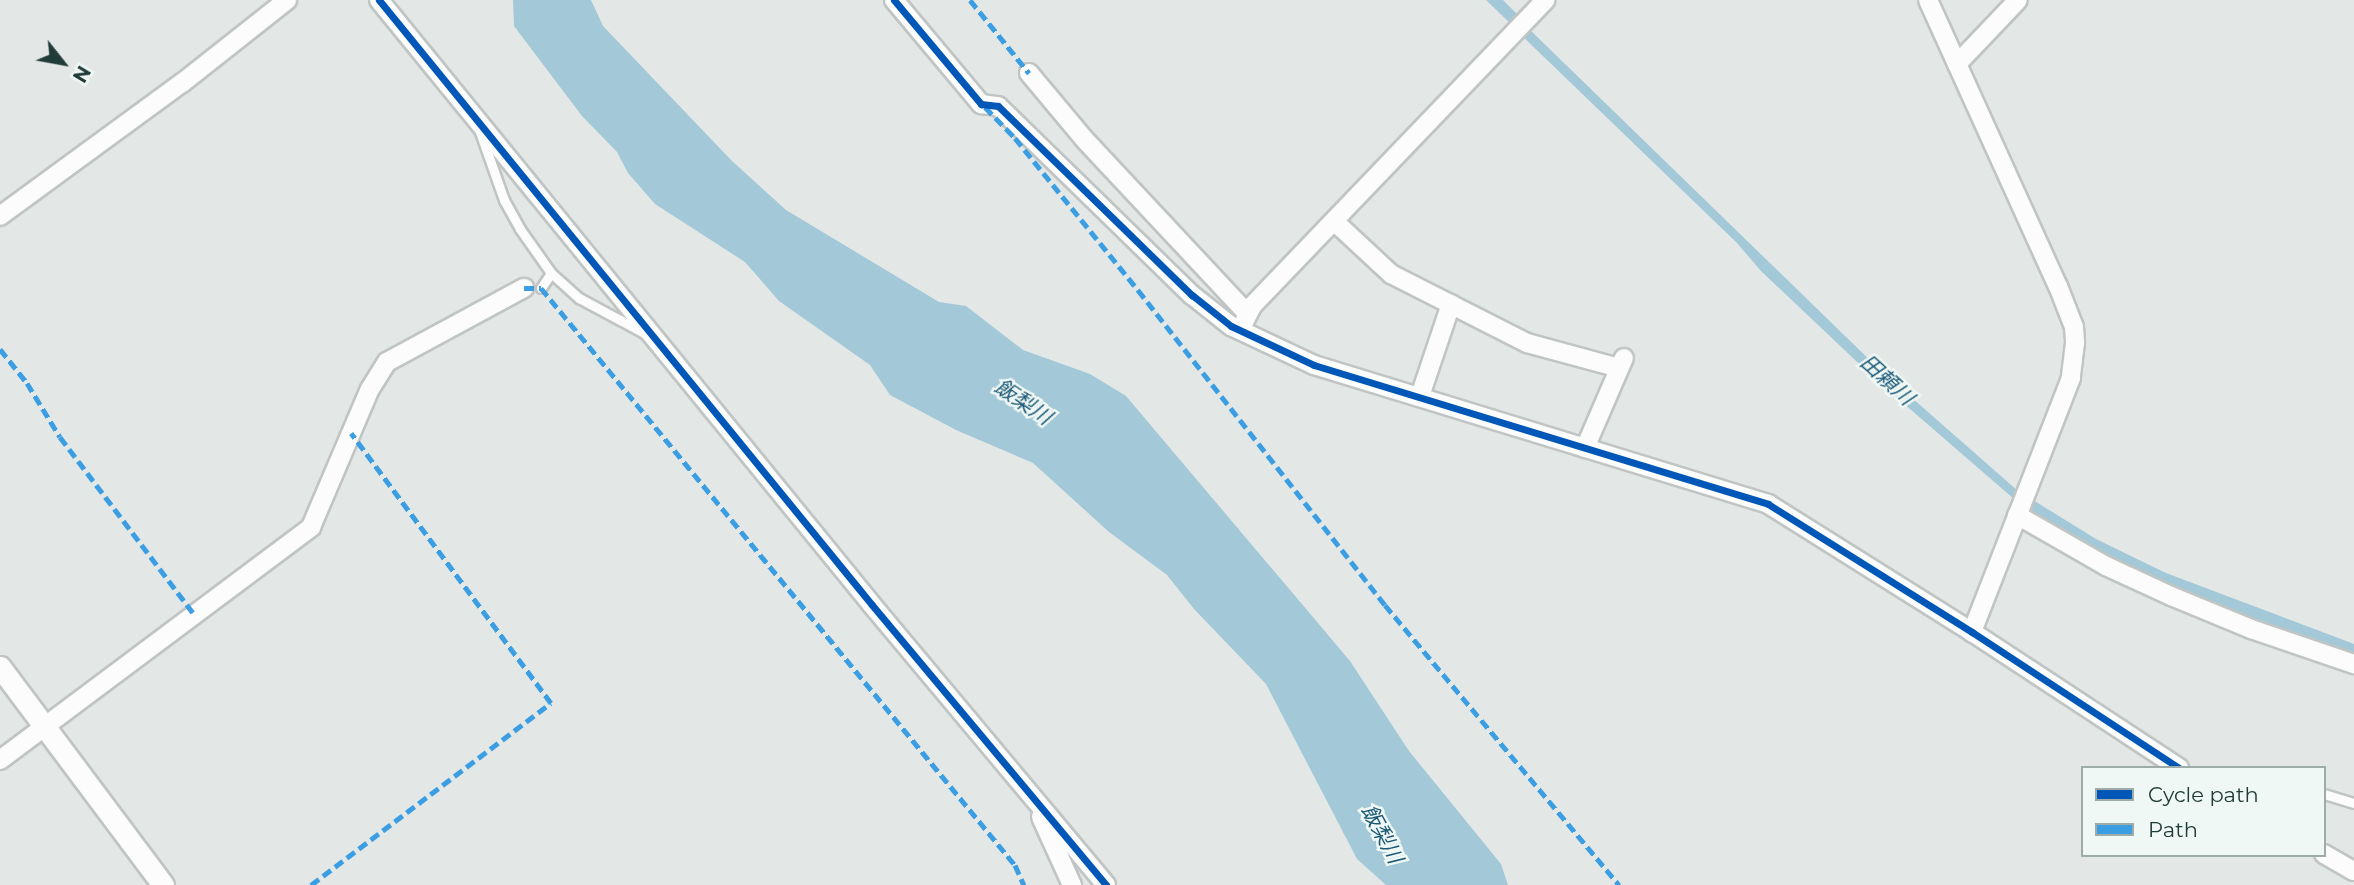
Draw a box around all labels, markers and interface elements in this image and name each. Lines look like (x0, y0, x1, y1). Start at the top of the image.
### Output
north arrow (28, 28, 98, 98)
text: N (68, 62, 95, 87)
water label: 田頼川 (1855, 350, 1919, 410)
water label: 飯梨川 (990, 374, 1056, 430)
legend (2081, 766, 2326, 857)
text: Cycle path (2148, 782, 2259, 807)
water label: 飯梨川 (1356, 800, 1408, 868)
text: Path (2148, 817, 2198, 842)

